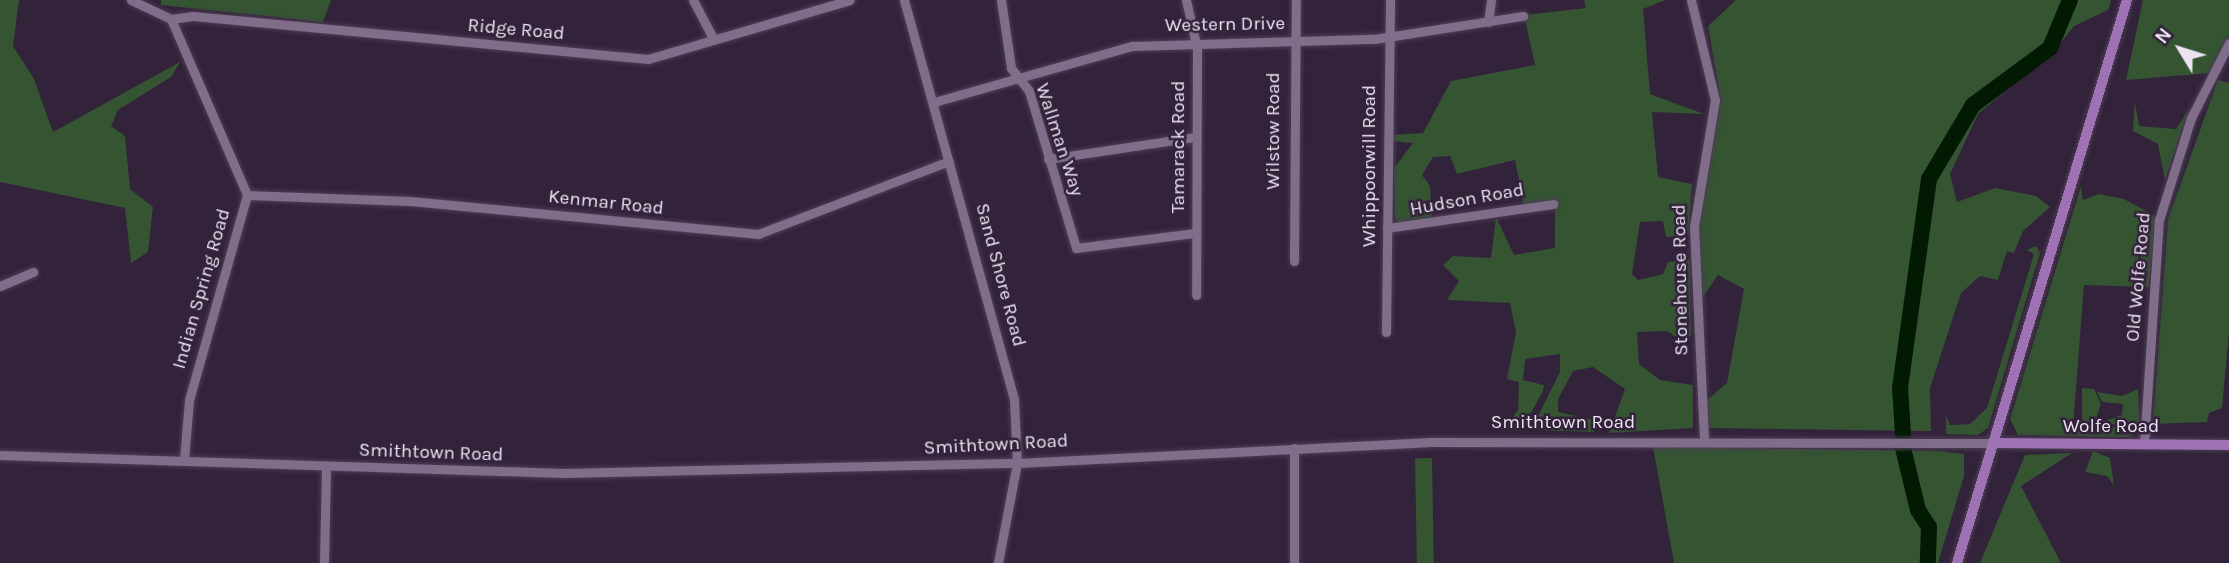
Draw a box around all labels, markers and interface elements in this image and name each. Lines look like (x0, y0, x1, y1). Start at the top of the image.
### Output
street label: Western Drive (1165, 13, 1285, 37)
street label: Ridge Road (467, 14, 565, 46)
north arrow (2145, 14, 2215, 84)
text: N (2151, 24, 2176, 48)
street label: Wilstow Road (1263, 72, 1285, 190)
street label: Wallman Way (1030, 81, 1088, 199)
street label: Tamarack Road (1168, 81, 1190, 213)
street label: Whippoorwill Road (1359, 85, 1381, 247)
street label: Hudson Road (1408, 179, 1526, 221)
street label: Kenmar Road (547, 186, 665, 220)
street label: Sand Shore Road (970, 201, 1030, 349)
street label: Stonehouse Road (1668, 204, 1694, 356)
street label: Indian Spring Road (168, 206, 236, 372)
street label: Old Wolfe Road (2122, 211, 2156, 343)
street label: Smithtown Road (1491, 412, 1635, 434)
street label: Wolfe Road (2063, 416, 2159, 438)
street label: Smithtown Road (923, 430, 1069, 460)
street label: Smithtown Road (358, 439, 504, 467)

